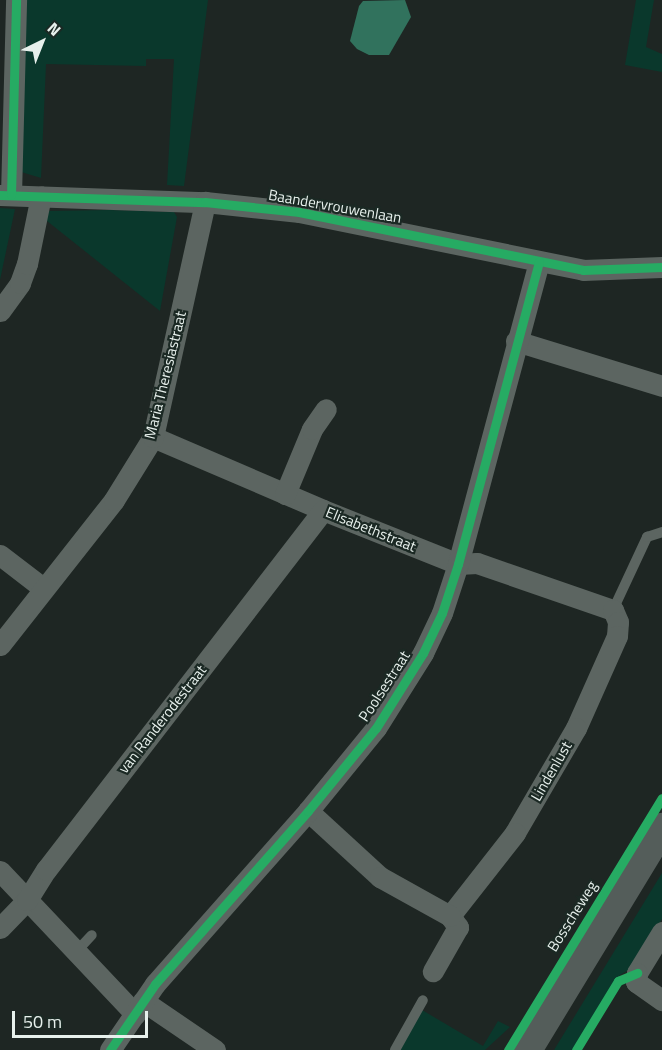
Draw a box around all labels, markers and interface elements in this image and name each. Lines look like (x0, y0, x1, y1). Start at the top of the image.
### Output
north arrow (12, 12, 72, 72)
text: N (42, 16, 67, 41)
street label: Baandervrouwenlaan (267, 185, 403, 227)
street label: Maria Theresiastraat (140, 309, 190, 441)
street label: Elisabethstraat (323, 503, 419, 555)
street label: Poolsestraat (355, 647, 413, 725)
street label: van Randerodestraat (114, 661, 210, 777)
street label: Lindenlust (527, 738, 575, 804)
street label: Bosscheweg (543, 877, 601, 955)
scale bar (15, 999, 152, 1037)
text: 50 m (23, 1008, 62, 1035)

